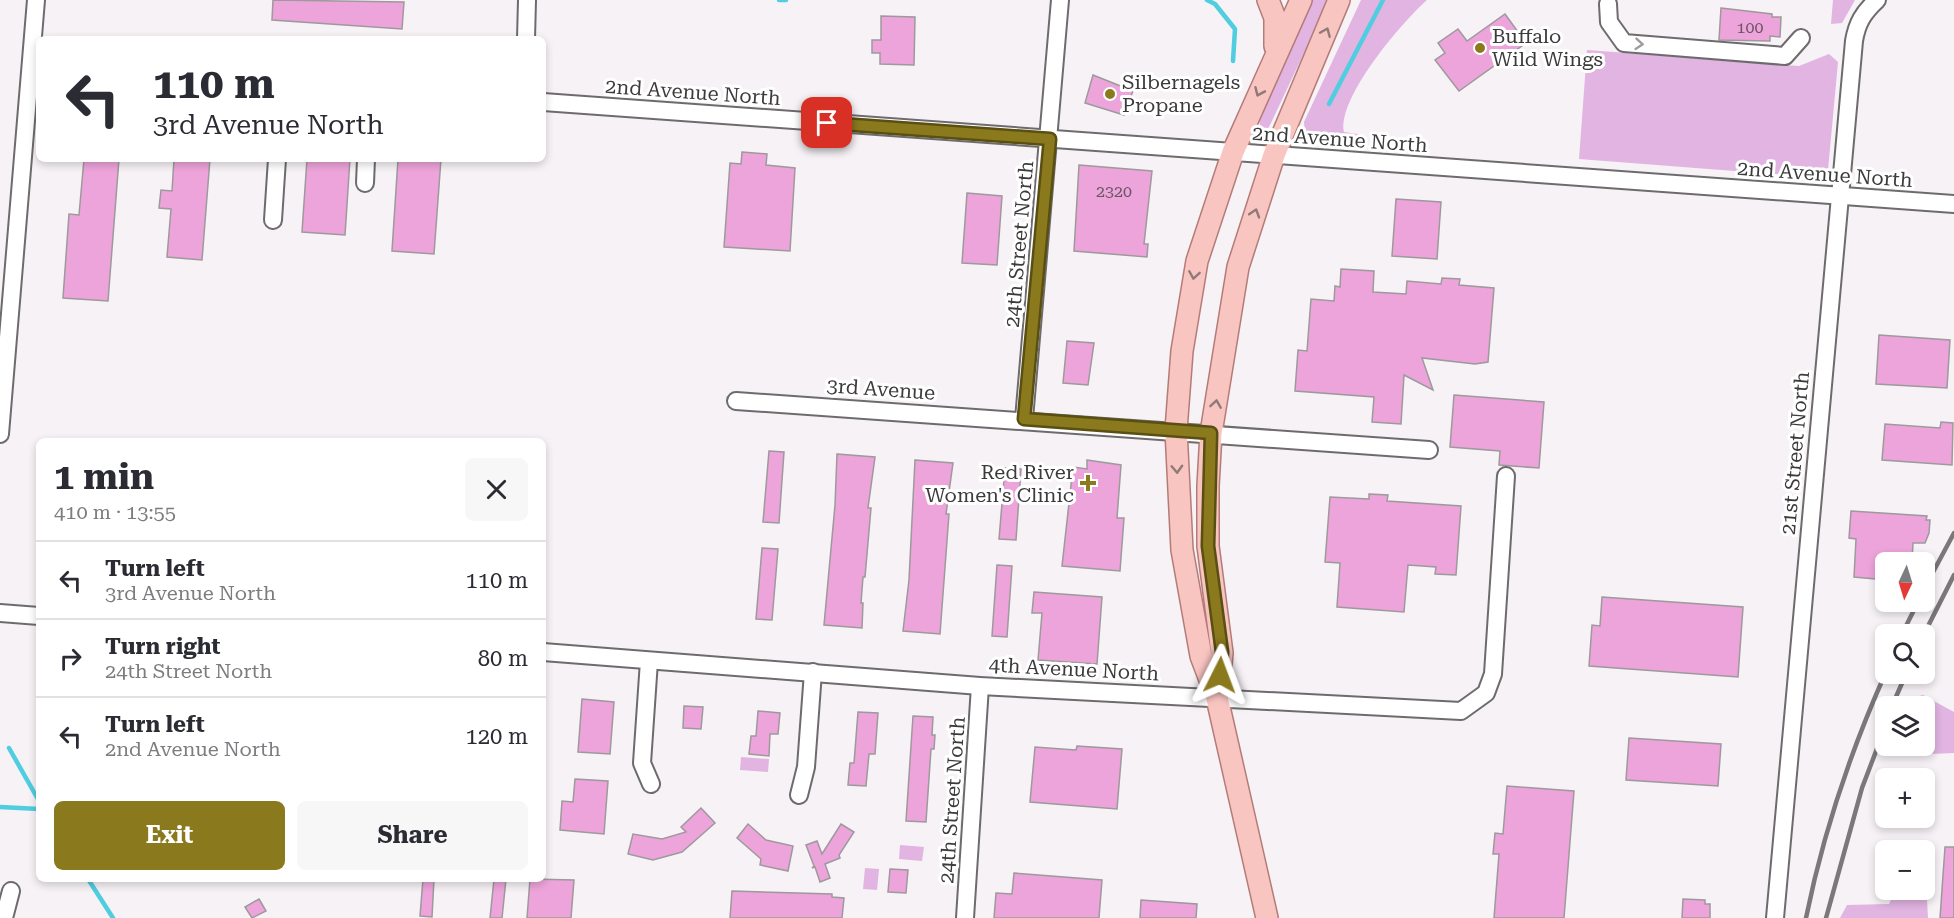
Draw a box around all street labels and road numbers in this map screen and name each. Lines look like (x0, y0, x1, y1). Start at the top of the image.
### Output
street label: 2nd Avenue North (605, 74, 782, 110)
street label: 2nd Avenue North (1252, 121, 1429, 157)
street label: 2nd Avenue North (1737, 156, 1914, 192)
street label: 24th Street North (1000, 160, 1038, 328)
street label: 21st Street North (1776, 370, 1814, 536)
street label: 3rd Avenue (826, 373, 936, 405)
street label: 4th Avenue North (988, 653, 1160, 685)
street label: 24th Street North (934, 716, 970, 884)

